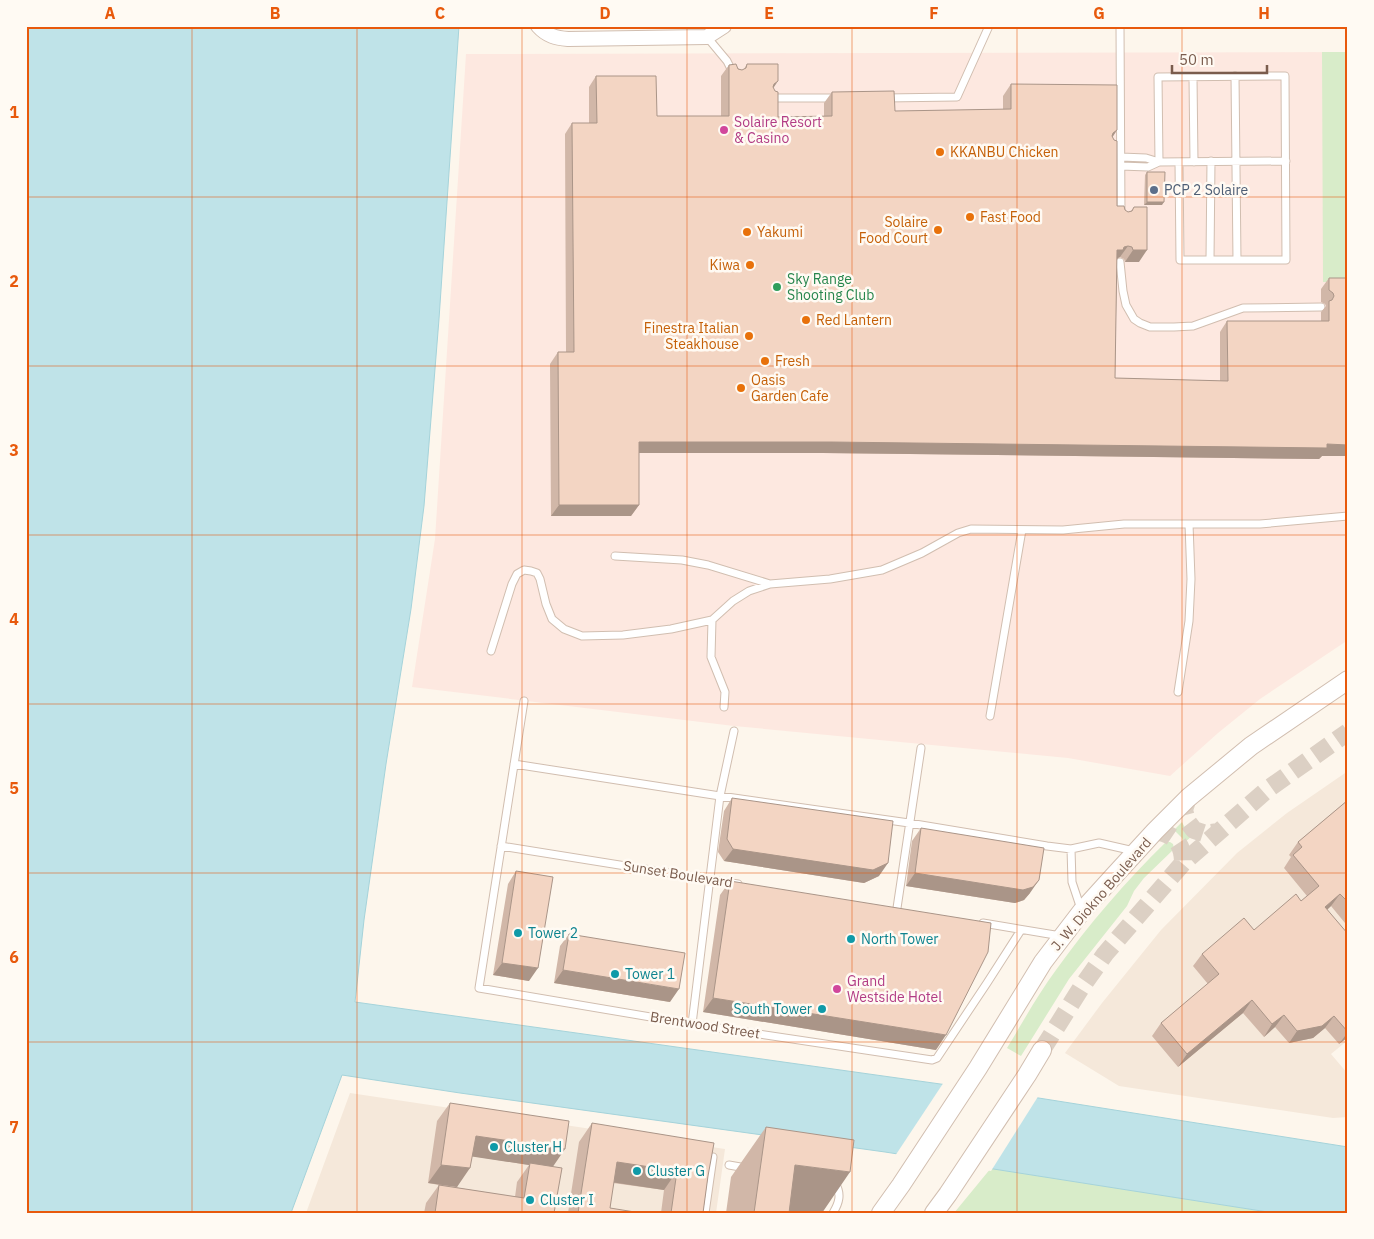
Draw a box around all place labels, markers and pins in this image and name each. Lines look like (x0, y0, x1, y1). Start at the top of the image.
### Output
place label: Solaire Resort & Casino (734, 113, 822, 147)
marker: Solaire Resort & Casino (718, 124, 730, 136)
place label: KKANBU Chicken (950, 143, 1059, 161)
marker: KKANBU Chicken (934, 146, 946, 158)
place label: PCP 2 Solaire (1164, 181, 1248, 199)
marker: PCP 2 Solaire (1148, 184, 1160, 196)
place label: Fast Food (980, 208, 1041, 226)
marker: Fast Food (964, 211, 976, 223)
place label: Solaire Food Court (859, 213, 928, 247)
place label: Yakumi (757, 223, 803, 241)
marker: Solaire Food Court (932, 224, 944, 236)
marker: Yakumi (741, 226, 753, 238)
place label: Kiwa (710, 256, 741, 274)
marker: Kiwa (744, 259, 756, 271)
place label: Sky Range Shooting Club (787, 270, 874, 304)
marker: Sky Range Shooting Club (771, 281, 783, 293)
place label: Red Lantern (816, 311, 892, 329)
marker: Red Lantern (800, 314, 812, 326)
place label: Finestra Italian Steakhouse (644, 319, 739, 353)
marker: Finestra Italian Steakhouse (743, 330, 755, 342)
place label: Fresh (775, 352, 810, 370)
marker: Fresh (759, 355, 771, 367)
place label: Oasis Garden Cafe (751, 371, 829, 405)
marker: Oasis Garden Cafe (735, 382, 747, 394)
place label: Tower 2 (528, 924, 578, 942)
marker: Tower 2 (512, 927, 524, 939)
place label: North Tower (861, 930, 938, 948)
marker: North Tower (845, 933, 857, 945)
place label: Tower 1 (625, 965, 675, 983)
marker: Tower 1 (609, 968, 621, 980)
place label: Grand Westside Hotel (847, 972, 942, 1006)
marker: Grand Westside Hotel (831, 983, 843, 995)
place label: South Tower (734, 1000, 812, 1018)
marker: South Tower (816, 1003, 828, 1015)
place label: Cluster H (504, 1138, 562, 1156)
marker: Cluster H (488, 1141, 500, 1153)
place label: Cluster G (647, 1162, 705, 1180)
marker: Cluster G (631, 1165, 643, 1177)
place label: Cluster I (540, 1191, 594, 1209)
marker: Cluster I (524, 1194, 536, 1206)

